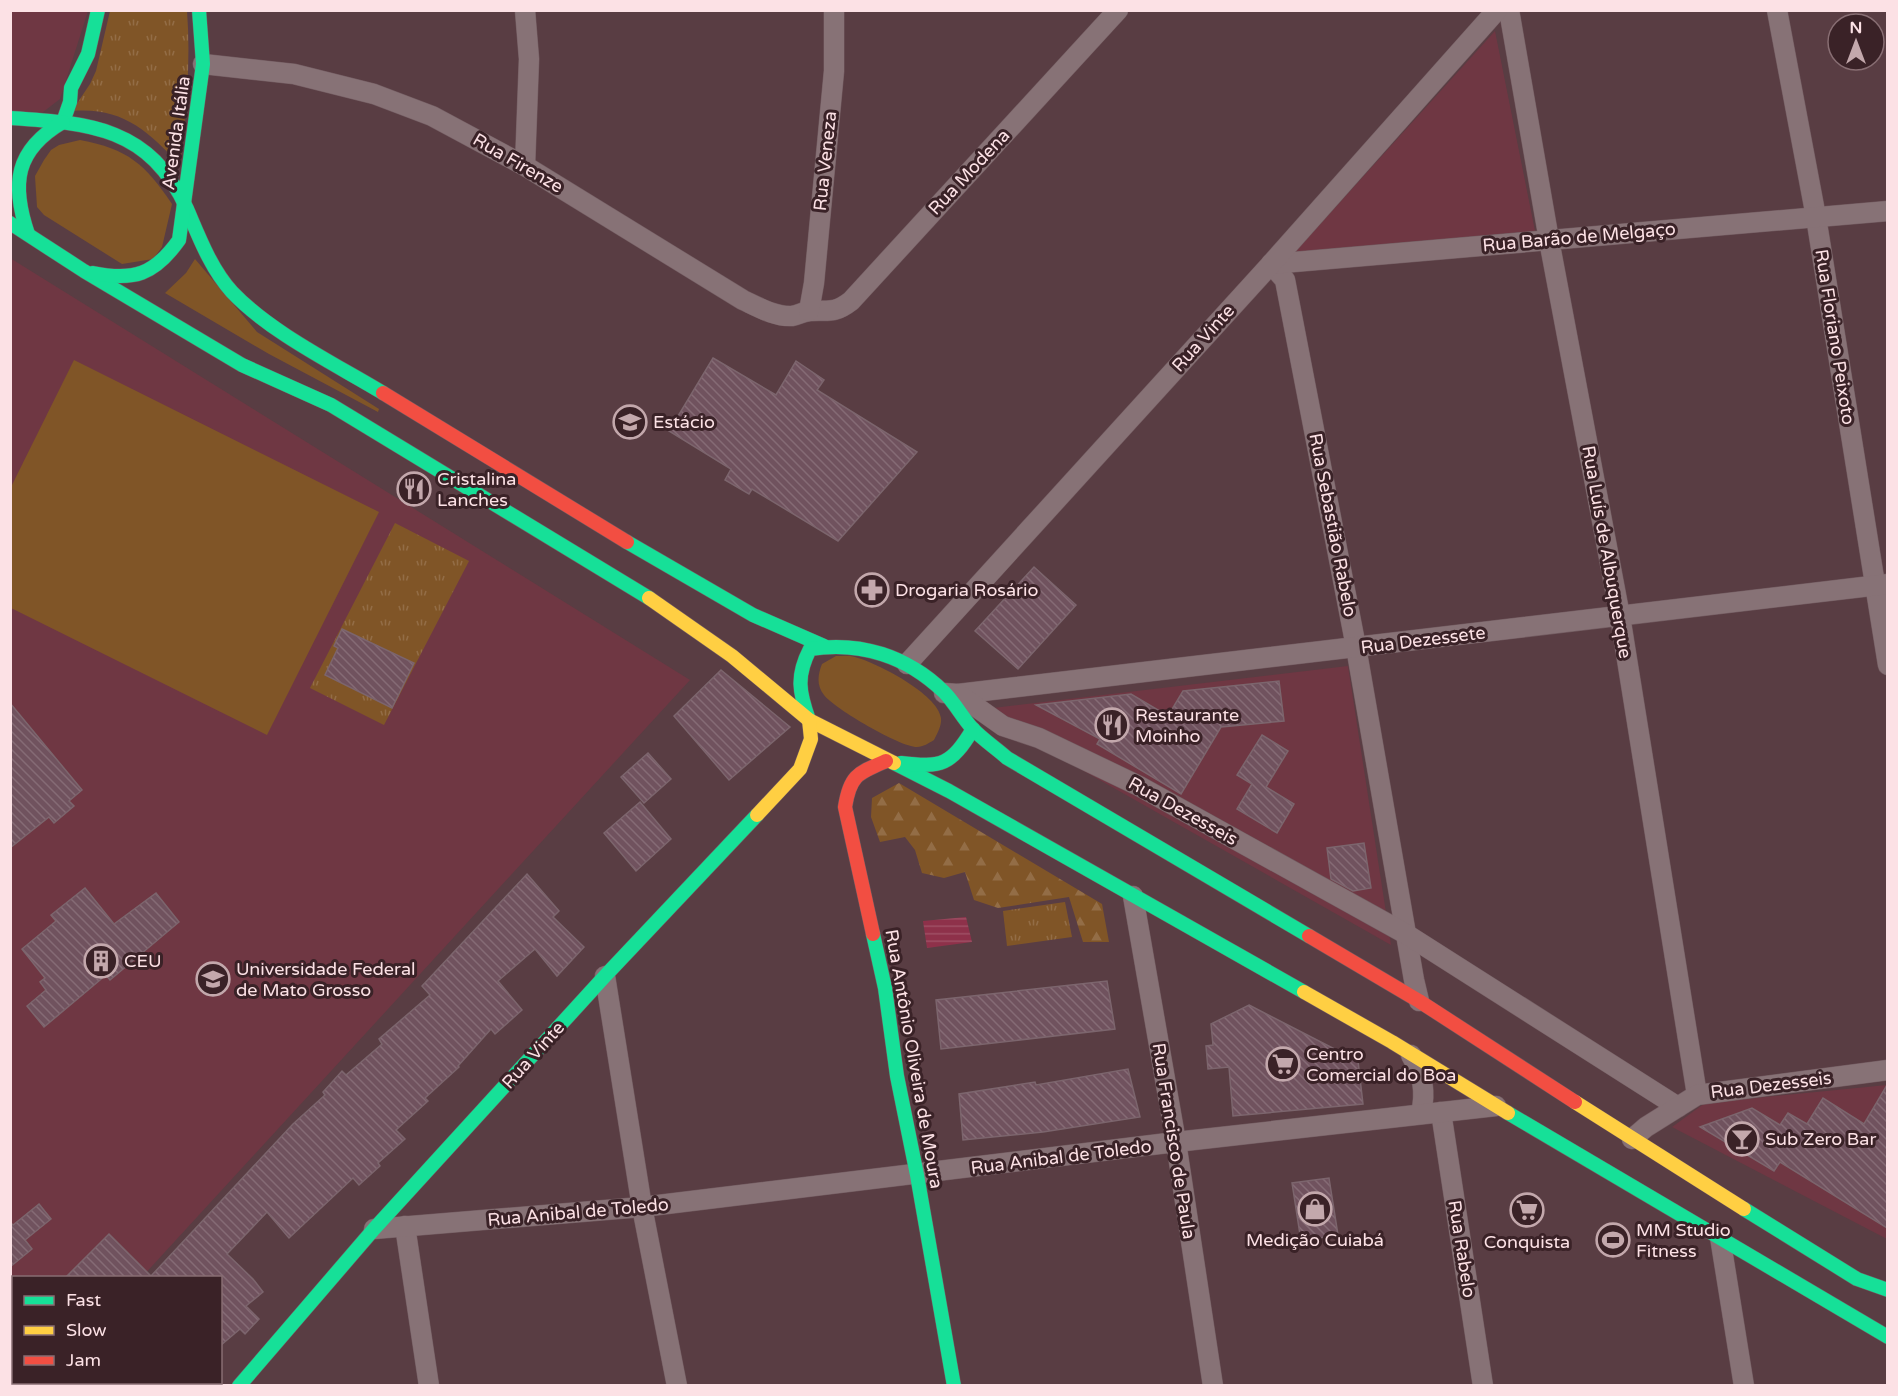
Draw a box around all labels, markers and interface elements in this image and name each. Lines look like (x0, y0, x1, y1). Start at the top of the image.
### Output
north arrow (1826, 12, 1886, 72)
text: N (1850, 18, 1862, 38)
street label: Avenida Itália (157, 75, 195, 191)
street label: Rua Veneza (809, 110, 841, 212)
street label: Rua Modena (924, 125, 1014, 219)
street label: Rua Firenze (469, 128, 567, 198)
street label: Rua Barão de Melgaço (1482, 218, 1677, 256)
street label: Rua Floriano Peixoto (1810, 248, 1860, 426)
street label: Rua Vinte (1167, 300, 1239, 376)
school or university icon: Estácio (612, 404, 648, 440)
place label: Estácio (653, 411, 715, 433)
street label: Rua Sebastião Rabelo (1304, 431, 1362, 619)
street label: Rua Luís de Albuquerque (1577, 444, 1637, 660)
place label: Cristalina Lanches (437, 468, 516, 511)
restaurant icon: Cristalina Lanches (396, 471, 432, 507)
pharmacy icon: Drogaria Rosário (854, 572, 890, 608)
place label: Drogaria Rosário (895, 579, 1038, 601)
street label: Rua Dezessete (1359, 621, 1487, 659)
place label: Restaurante Moinho (1135, 704, 1239, 747)
restaurant icon: Restaurante Moinho (1094, 707, 1130, 743)
street label: Rua Dezesseis (1124, 772, 1242, 850)
street label: Rua Antônio Oliveira de Moura (880, 928, 948, 1190)
building icon: CEU (83, 943, 119, 979)
place label: CEU (124, 950, 162, 972)
place label: Universidade Federal de Mato Grosso (236, 958, 416, 1001)
school or university icon: Universidade Federal de Mato Grosso (195, 961, 231, 997)
street label: Rua Vinte (497, 1017, 569, 1093)
street label: Rua Francisco de Paula (1148, 1041, 1200, 1241)
place label: Centro Comercial do Boa (1306, 1043, 1456, 1086)
supermarket icon: Centro Comercial do Boa (1265, 1046, 1301, 1082)
street label: Rua Dezesseis (1709, 1067, 1833, 1103)
bar icon: Sub Zero Bar (1724, 1121, 1760, 1157)
place label: Sub Zero Bar (1765, 1128, 1876, 1150)
street label: Rua Anibal de Toledo (969, 1135, 1153, 1179)
shop icon: Medição Cuiabá (1297, 1191, 1333, 1227)
supermarket icon: Conquista (1509, 1192, 1545, 1228)
street label: Rua Anibal de Toledo (486, 1193, 670, 1231)
street label: Rua Rabelo (1443, 1199, 1481, 1299)
place label: MM Studio Fitness (1636, 1219, 1731, 1262)
sports icon: MM Studio Fitness (1595, 1222, 1631, 1258)
place label: Medição Cuiabá (1246, 1229, 1384, 1251)
place label: Conquista (1484, 1231, 1570, 1253)
legend (12, 1276, 222, 1384)
text: Fast (66, 1289, 101, 1311)
text: Slow (66, 1319, 107, 1341)
text: Jam (66, 1349, 101, 1371)

